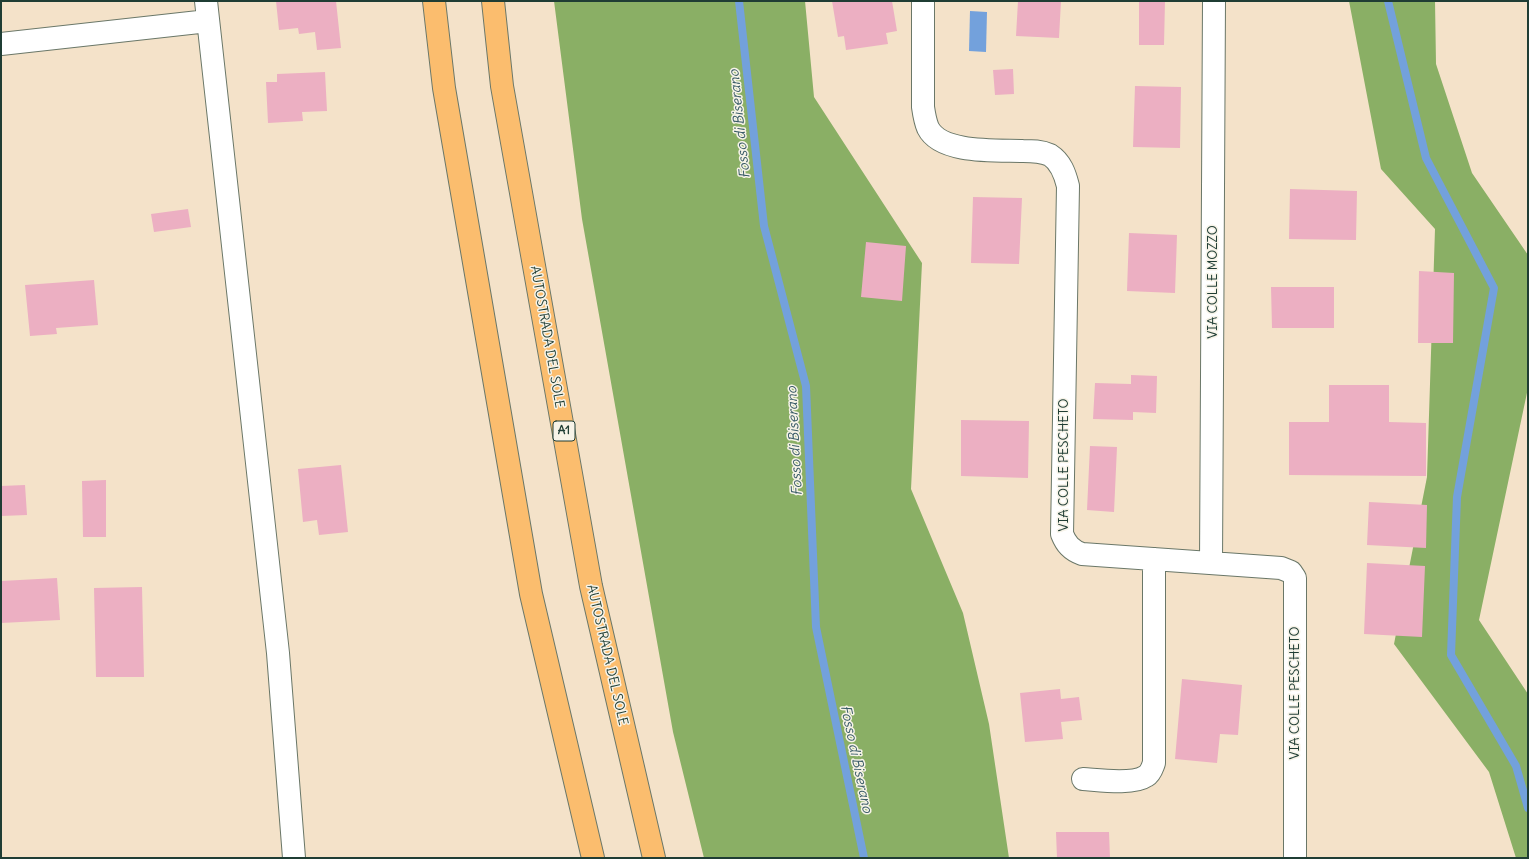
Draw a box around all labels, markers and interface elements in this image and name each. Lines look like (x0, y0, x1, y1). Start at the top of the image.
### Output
water label: Fosso di Biserano (726, 69, 754, 179)
street label: VIA COLLE MOZZO (1205, 225, 1221, 339)
street label: AUTOSTRADA DEL SOLE (527, 265, 567, 409)
water label: Fosso di Biserano (784, 386, 806, 496)
street label: VIA COLLE PESCHETO (1056, 399, 1072, 531)
road number: A1 (553, 421, 575, 441)
street label: AUTOSTRADA DEL SOLE (583, 583, 631, 727)
street label: VIA COLLE PESCHETO (1287, 627, 1303, 759)
water label: Fosso di Biserano (836, 704, 876, 814)

